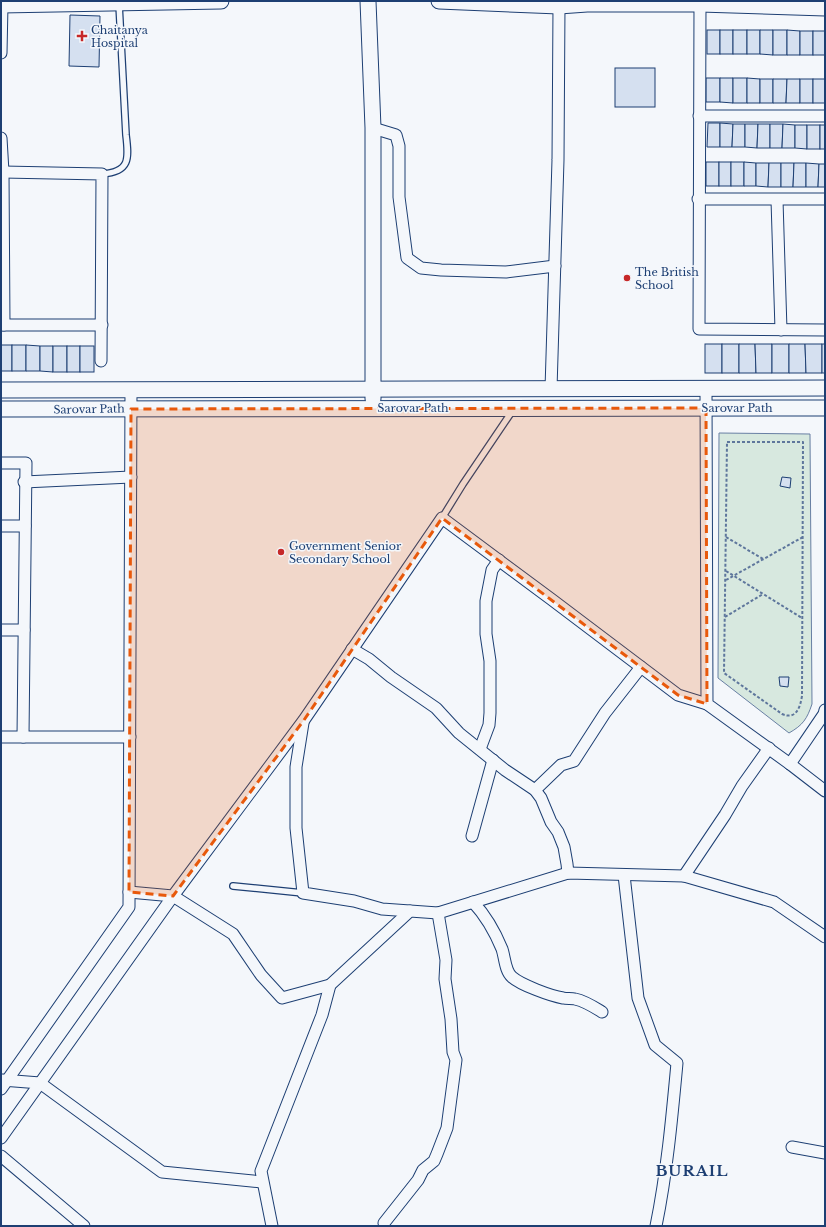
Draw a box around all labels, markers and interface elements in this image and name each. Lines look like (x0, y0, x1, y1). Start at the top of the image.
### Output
place label: Chaitanya Hospital (91, 23, 149, 50)
marker: Chaitanya Hospital (76, 30, 88, 42)
place label: The British School (635, 265, 699, 292)
marker: The British School (622, 273, 632, 283)
street label: Sarovar Path (53, 401, 125, 417)
street label: Sarovar Path (377, 401, 449, 415)
street label: Sarovar Path (701, 401, 773, 415)
place label: Government Senior Secondary School (289, 539, 402, 566)
marker: Government Senior Secondary School (276, 547, 286, 557)
district label: BURAIL (655, 1161, 729, 1180)

